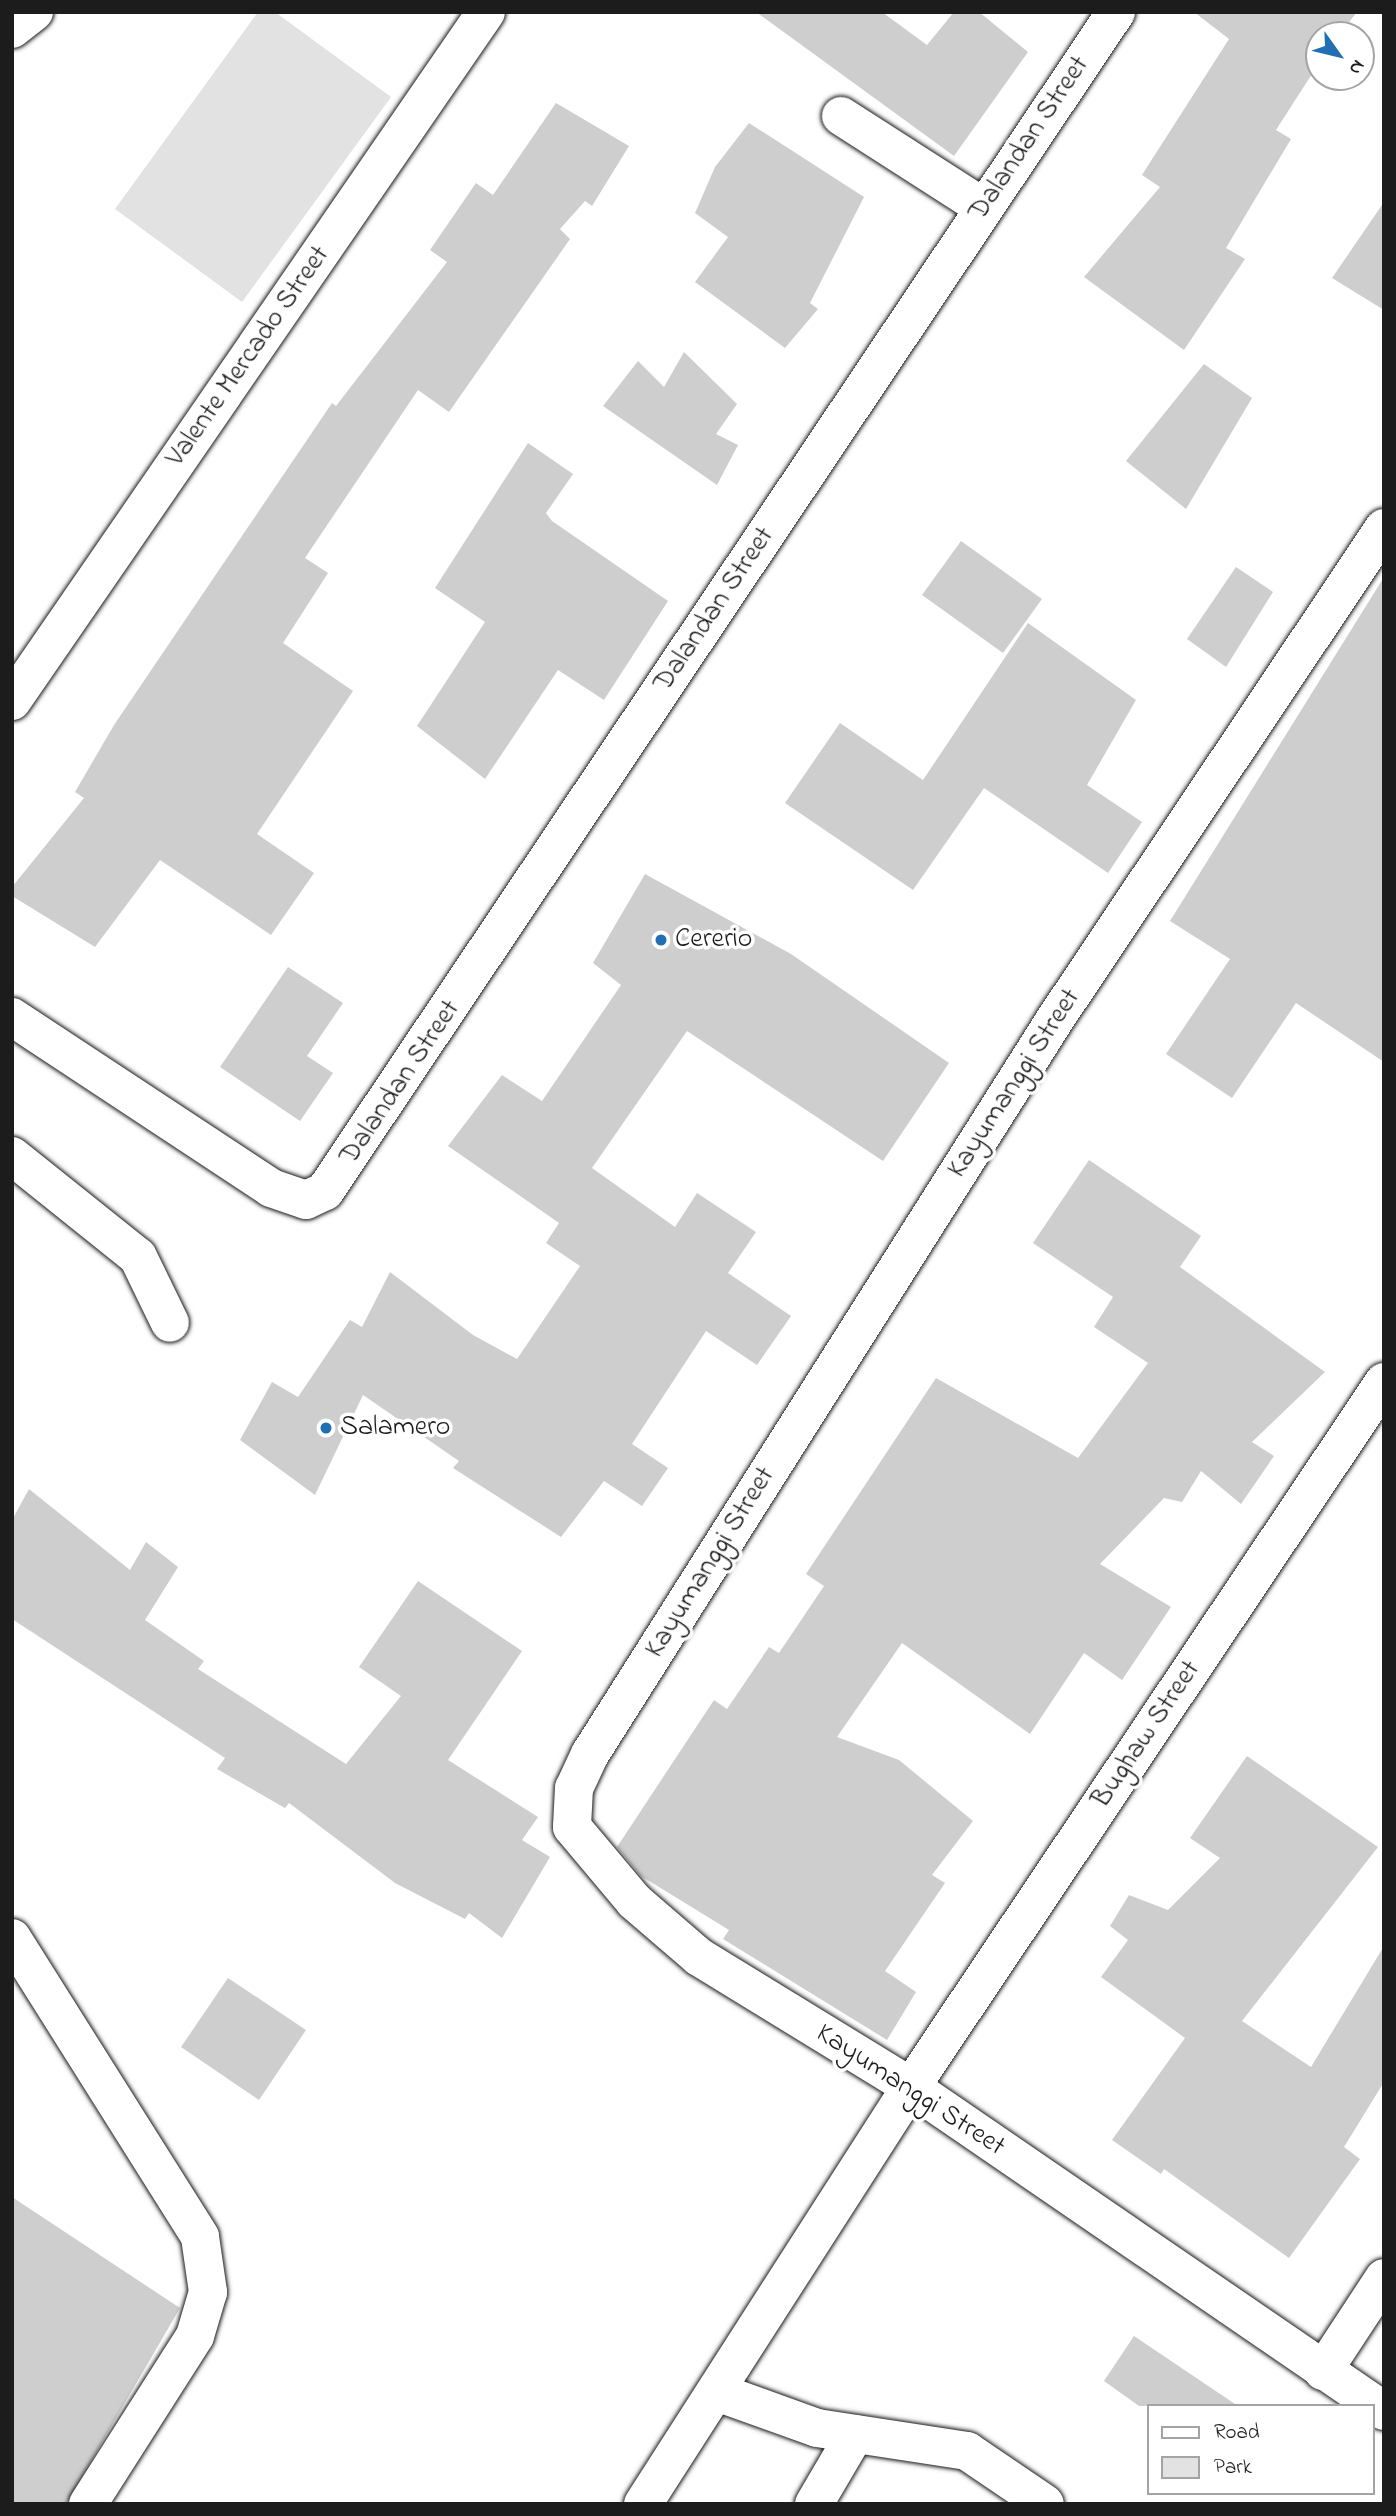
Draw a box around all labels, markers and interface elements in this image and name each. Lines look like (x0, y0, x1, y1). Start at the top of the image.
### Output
north arrow (1305, 21, 1375, 91)
street label: Dalandan Street (963, 50, 1097, 228)
text: N (1341, 54, 1371, 80)
street label: Valente Mercado Street (160, 240, 338, 474)
street label: Dalandan Street (648, 521, 782, 699)
place label: Cererio (675, 923, 752, 957)
marker: Cererio (653, 932, 669, 948)
street label: Kayumanggi Street (941, 983, 1089, 1185)
street label: Dalandan Street (334, 994, 468, 1172)
place label: Salamero (340, 1411, 450, 1445)
marker: Salamero (318, 1420, 334, 1436)
street label: Kayumanggi Street (639, 1461, 783, 1665)
street label: Bughaw Street (1085, 1655, 1209, 1815)
street label: Kayumanggi Street (809, 2017, 1011, 2165)
legend (1148, 2404, 1375, 2495)
text: Road (1214, 2418, 1260, 2448)
text: Park (1214, 2453, 1252, 2483)

